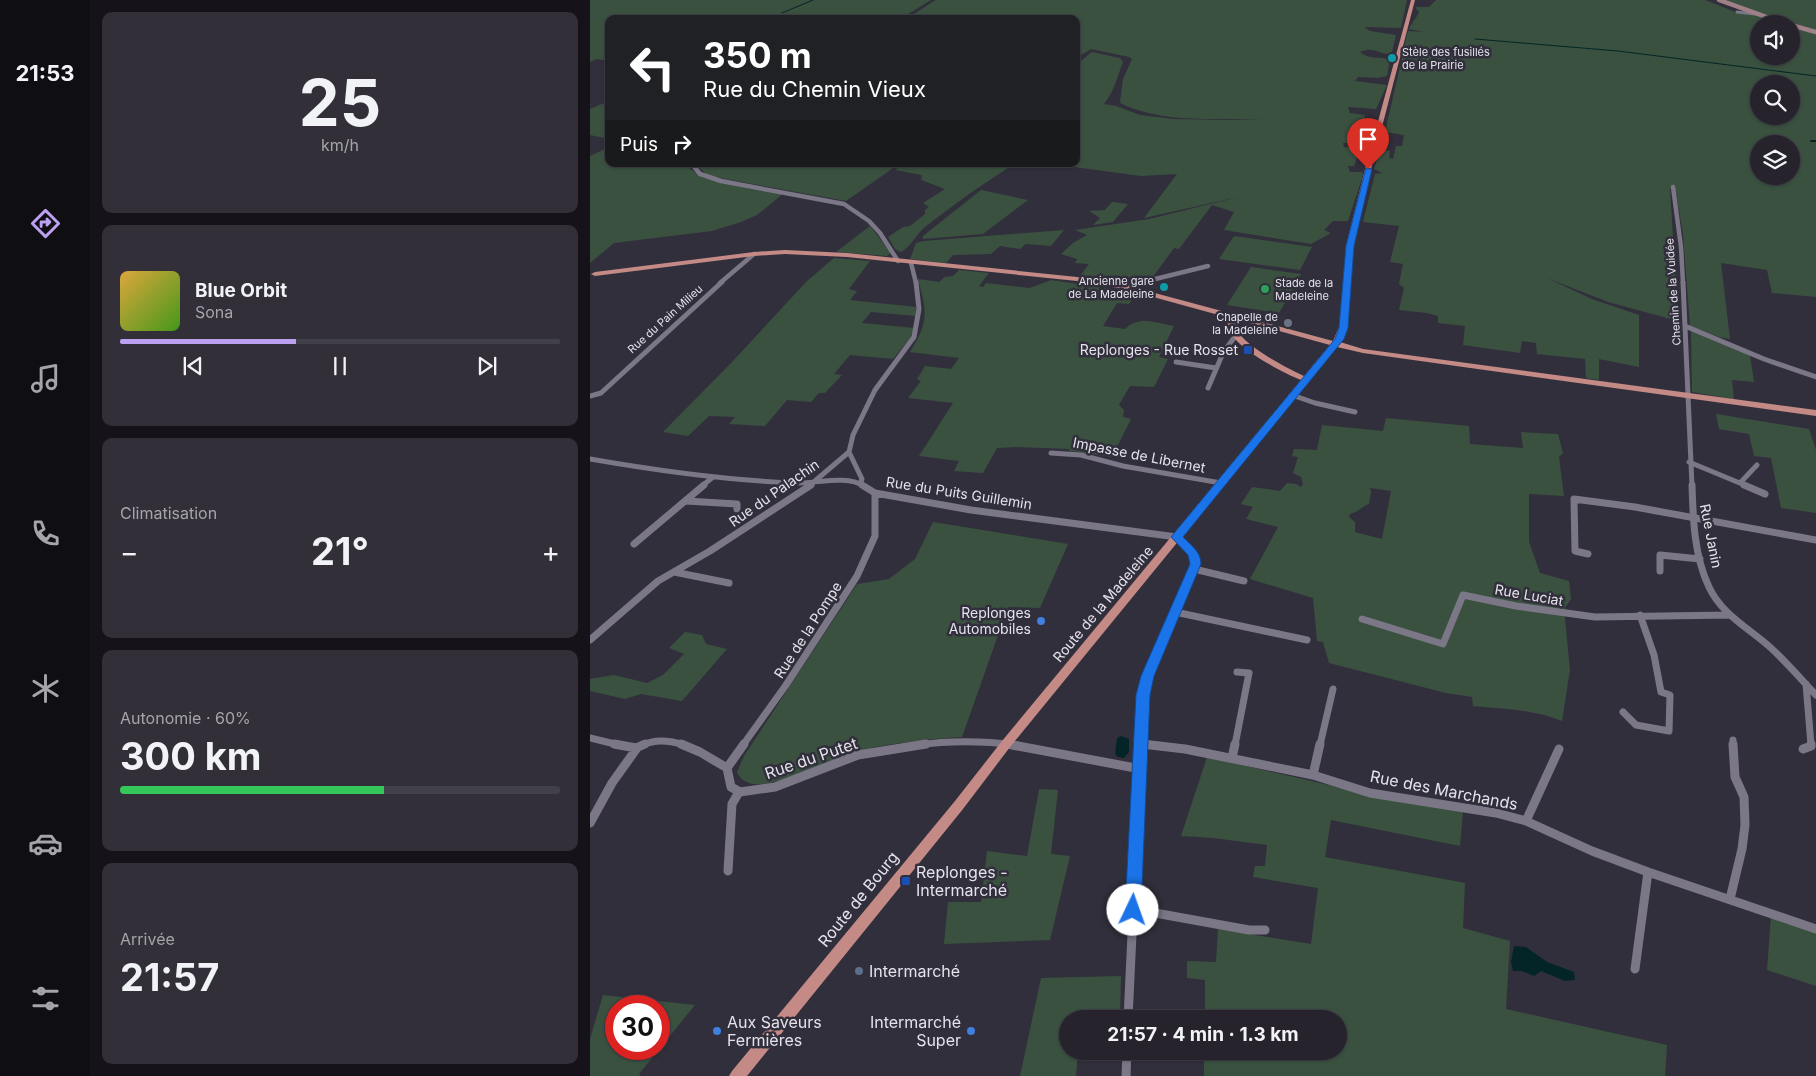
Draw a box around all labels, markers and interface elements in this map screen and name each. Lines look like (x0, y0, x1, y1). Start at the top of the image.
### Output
map controls (1750, 15, 1800, 185)
button: sound (1750, 15, 1800, 65)
text: 350 m (703, 34, 812, 76)
icon: left (620, 35, 685, 100)
place label: Stèle des fusillés de la Prairie (1402, 45, 1490, 72)
marker: Stèle des fusillés de la Prairie (1386, 52, 1398, 64)
text: 21:53 (16, 60, 74, 86)
text: 25 (299, 63, 381, 142)
button: search (1750, 75, 1800, 125)
text: Rue du Chemin Vieux (703, 76, 926, 102)
pin (1347, 118, 1389, 169)
icon: arrive (1354, 125, 1382, 153)
icon: right (668, 130, 696, 158)
text: Puis (620, 133, 658, 156)
text: km/h (321, 135, 359, 155)
button: layers (1750, 135, 1800, 185)
icon: directions (28, 206, 63, 241)
street label: Chemin de la Vuidée (1662, 238, 1684, 346)
place label: Ancienne gare de La Madeleine (1068, 274, 1154, 301)
place label: Stade de la Madeleine (1275, 276, 1333, 303)
text: Blue Orbit (195, 279, 287, 302)
marker: Ancienne gare de La Madeleine (1158, 281, 1170, 293)
street label: Rue du Pain Milieu (625, 282, 705, 356)
marker: Stade de la Madeleine (1259, 283, 1271, 295)
text: Sona (195, 302, 233, 322)
place label: Chapelle de la Madeleine (1212, 310, 1278, 337)
marker: Chapelle de la Madeleine (1282, 317, 1294, 329)
place label: Replonges - Rue Rosset (1080, 341, 1238, 358)
marker: Replonges - Rue Rosset (1242, 344, 1254, 356)
icon: previous (179, 352, 207, 380)
icon: pause (326, 352, 354, 380)
icon: next (473, 352, 501, 380)
icon: music (28, 361, 63, 396)
street label: Impasse de Libernet (1071, 433, 1207, 476)
street label: Rue du Palachin (725, 455, 822, 530)
street label: Rue du Puits Guillemin (885, 473, 1033, 512)
street label: Rue Janin (1697, 502, 1726, 570)
text: Climatisation (120, 503, 217, 523)
icon: phone (28, 516, 63, 551)
text: 21° (311, 528, 369, 574)
text: − (120, 535, 139, 569)
text: + (541, 535, 560, 569)
street label: Route de la Madeleine (1049, 542, 1156, 665)
street label: Rue de la Pompe (770, 578, 845, 681)
street label: Rue Luciat (1493, 580, 1565, 609)
place label: Replonges Automobiles (949, 604, 1031, 637)
marker: Replonges Automobiles (1035, 615, 1047, 627)
icon: climate (28, 671, 63, 706)
text: Autonomie · 60% (120, 708, 251, 728)
text: 300 km (120, 733, 262, 779)
street label: Rue du Putet (762, 733, 860, 783)
street label: Rue des Marchands (1368, 766, 1520, 814)
icon: car (28, 826, 63, 861)
street label: Route de Bourg (813, 847, 903, 951)
place label: Replonges - Intermarché (916, 862, 1008, 900)
marker: Replonges - Intermarché (900, 875, 912, 887)
position arrow (1106, 883, 1158, 935)
text: Arrivée (120, 929, 175, 949)
text: 21:57 (120, 954, 219, 1000)
place label: Intermarché (869, 961, 960, 981)
marker: Intermarché (853, 965, 865, 977)
icon: filters (28, 981, 63, 1016)
speed limit sign: 30 (605, 995, 670, 1060)
place label: Aux Saveurs Fermières (727, 1012, 822, 1050)
place label: Intermarché Super (870, 1012, 961, 1050)
text: 21:57 · 4 min · 1.3 km (1107, 1023, 1299, 1046)
marker: Aux Saveurs Fermières (711, 1025, 723, 1037)
marker: Intermarché Super (965, 1025, 977, 1037)

